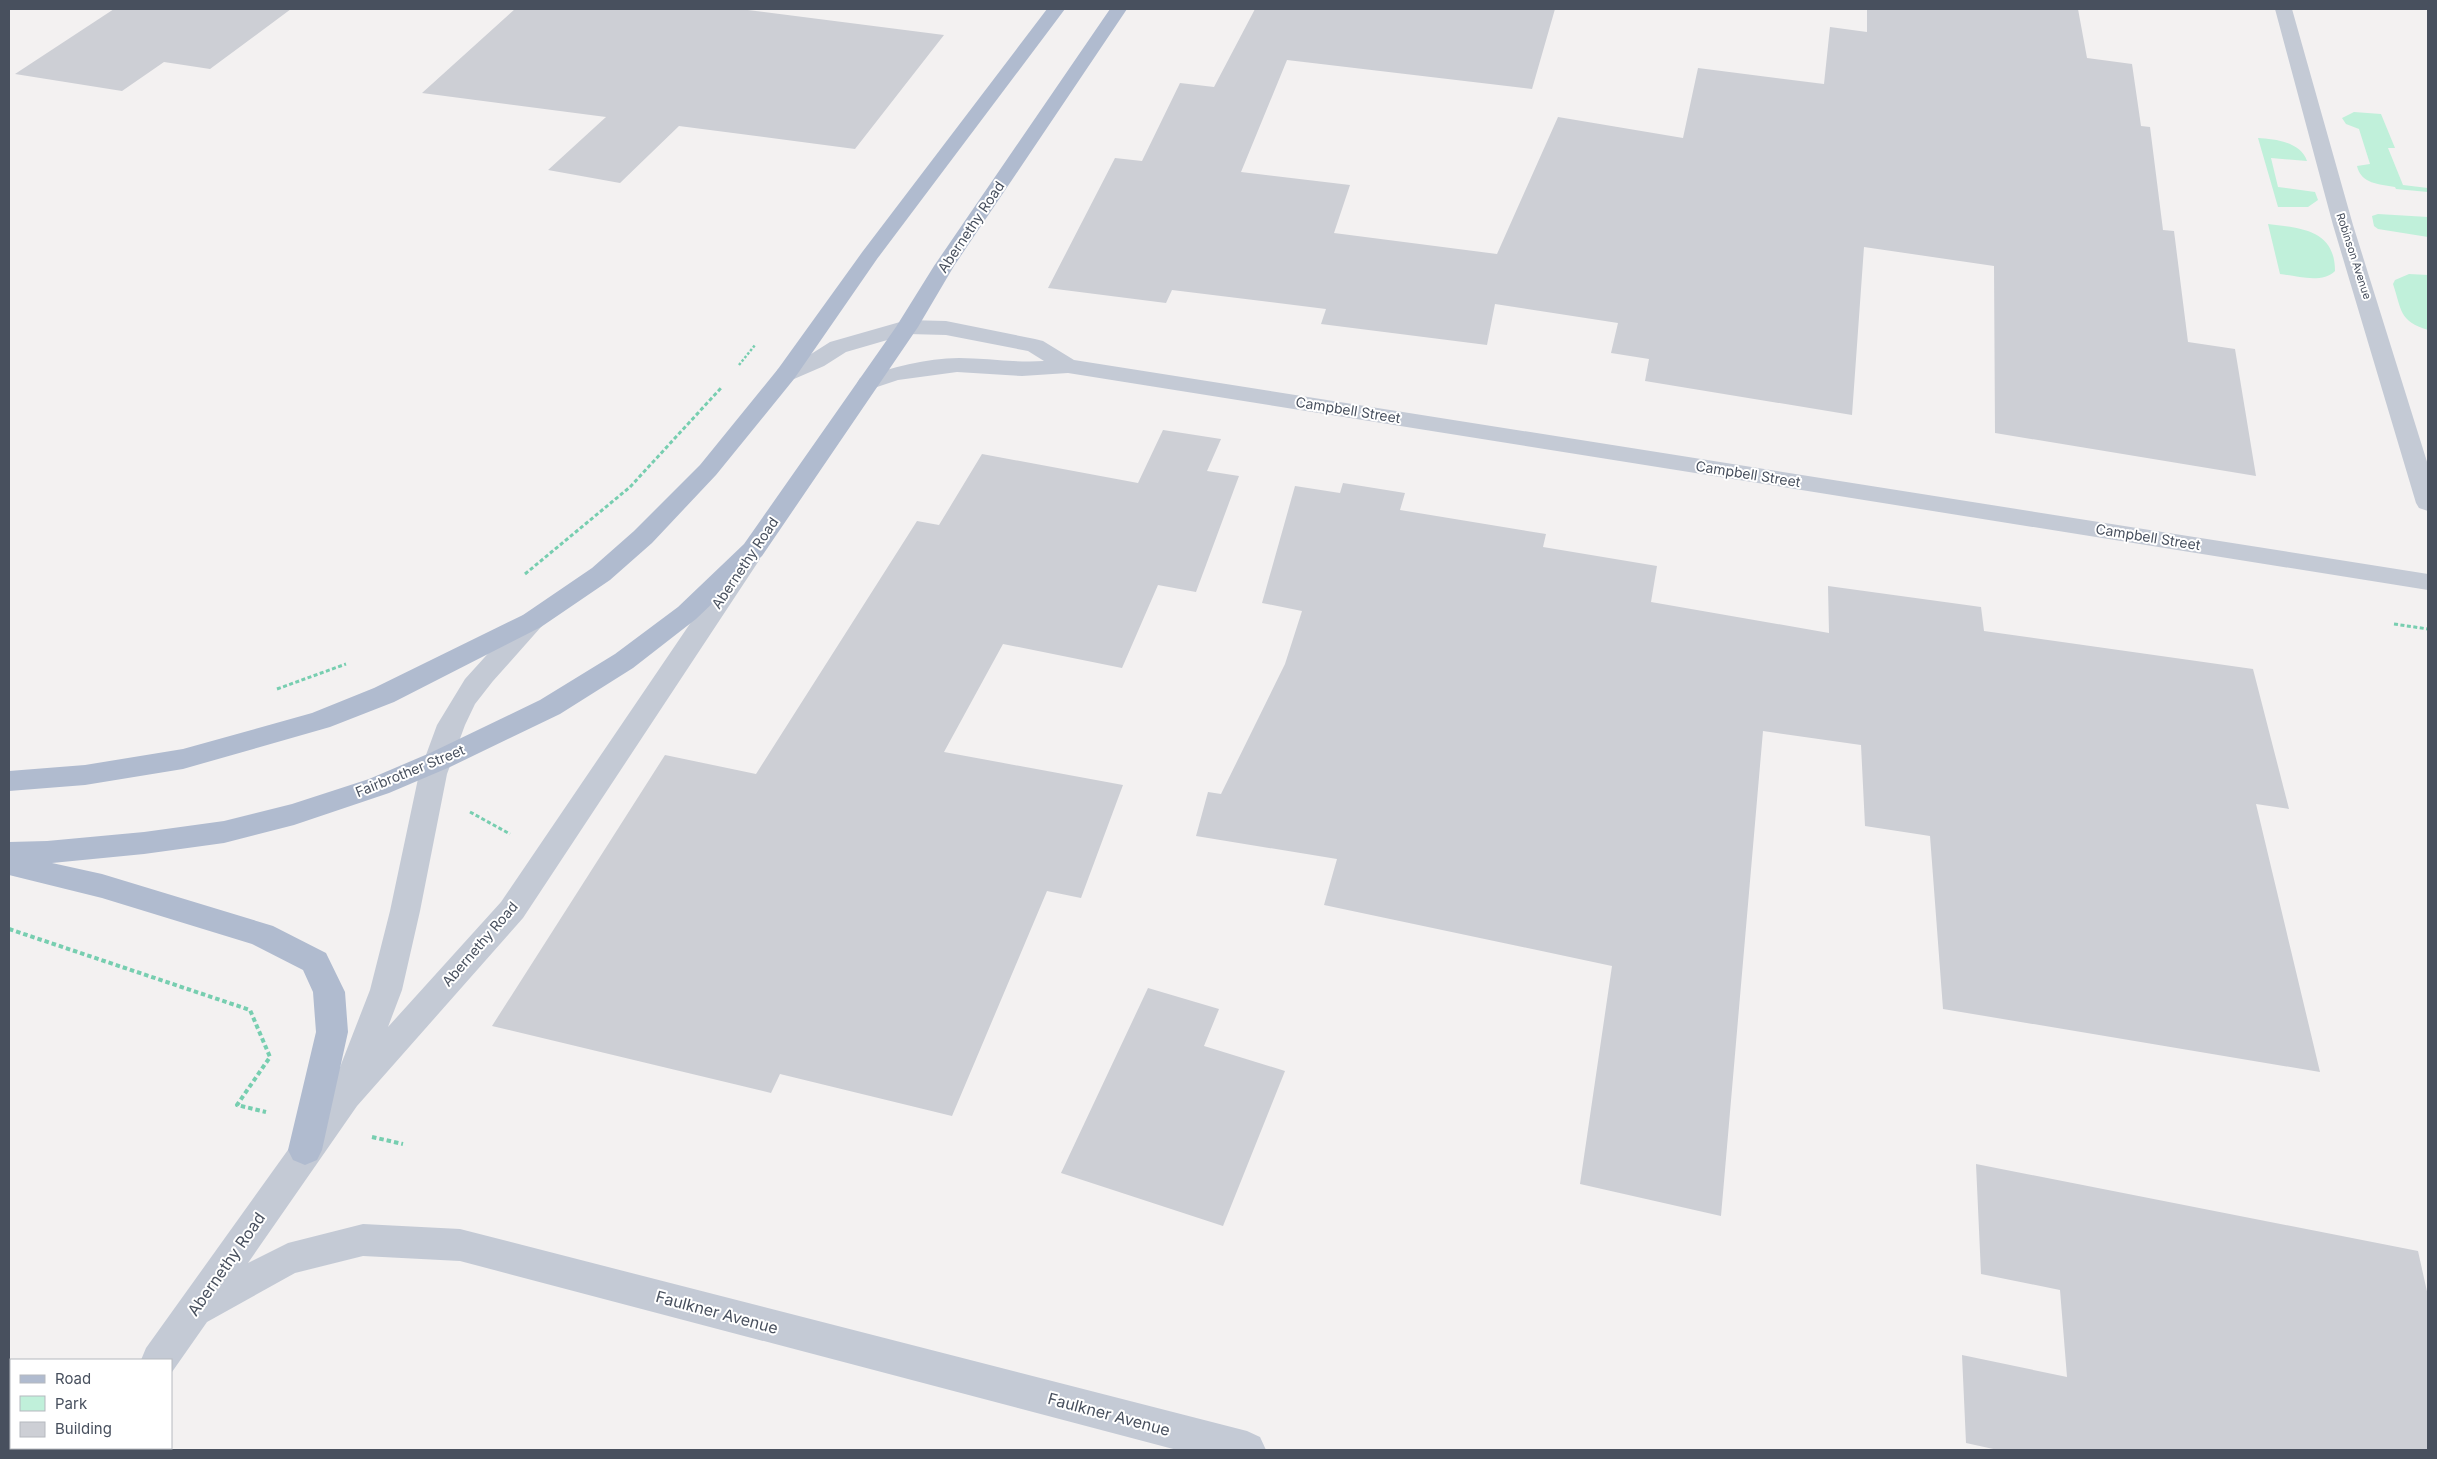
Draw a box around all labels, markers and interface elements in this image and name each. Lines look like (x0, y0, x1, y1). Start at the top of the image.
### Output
street label: Abernethy Road (934, 178, 1007, 276)
street label: Robinson Avenue (2333, 211, 2375, 301)
street label: Campbell Street (1294, 393, 1402, 426)
street label: Campbell Street (1694, 457, 1802, 490)
street label: Abernethy Road (708, 514, 781, 612)
street label: Campbell Street (2094, 520, 2202, 553)
street label: Fairbrother Street (353, 741, 467, 800)
street label: Abernethy Road (438, 898, 521, 989)
street label: Abernethy Road (183, 1208, 269, 1320)
street label: Faulkner Avenue (654, 1286, 780, 1338)
legend (10, 1359, 172, 1449)
text: Road (55, 1369, 91, 1388)
street label: Faulkner Avenue (1046, 1388, 1172, 1440)
text: Park (55, 1394, 88, 1413)
text: Building (55, 1419, 112, 1438)

